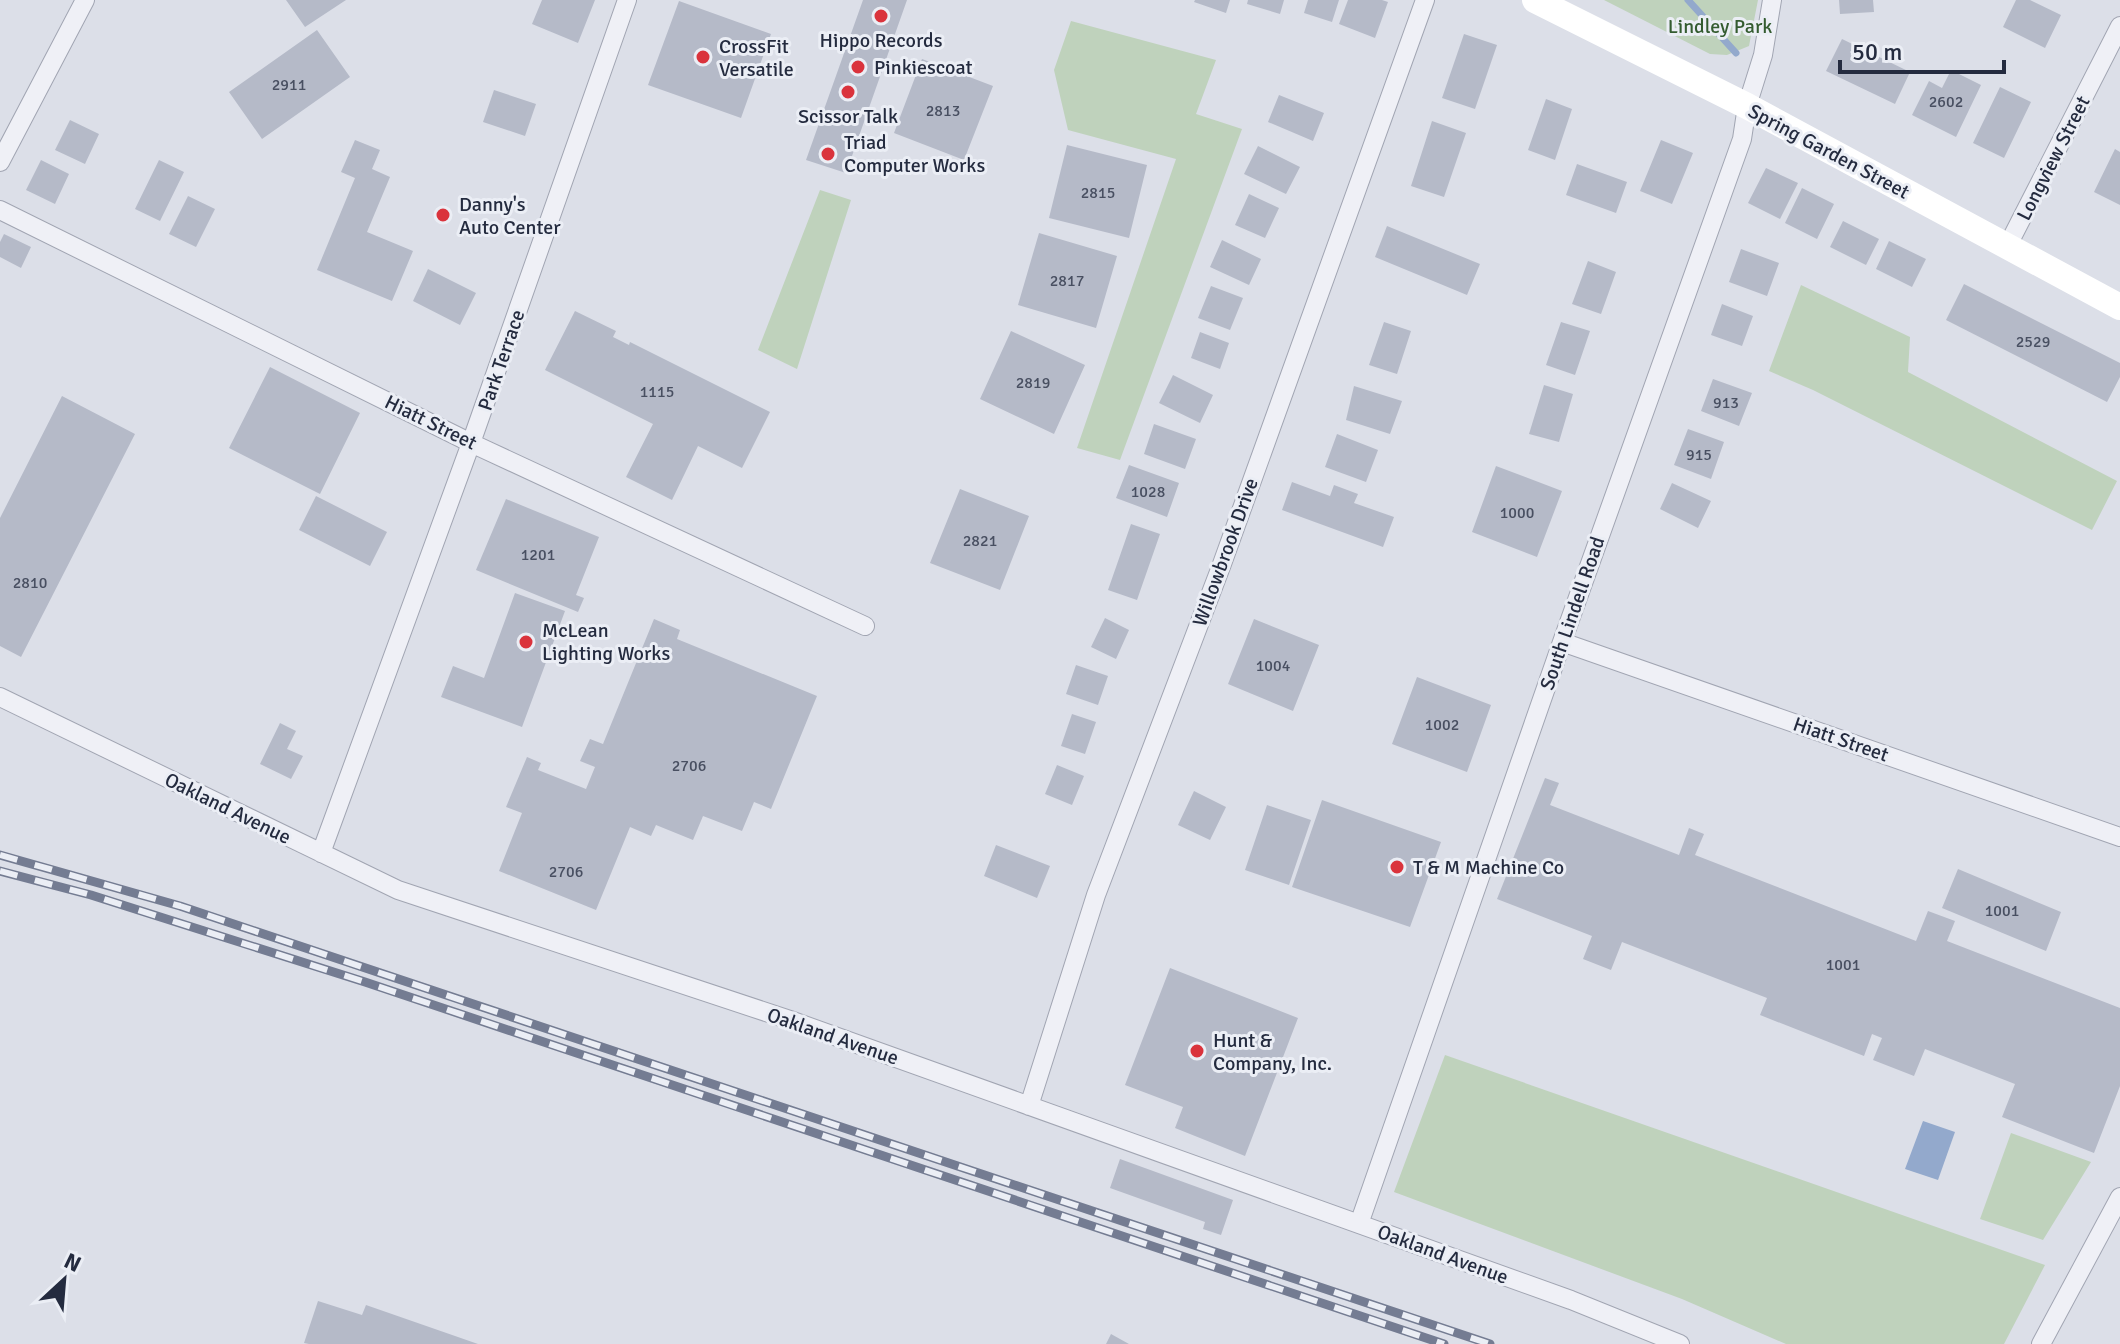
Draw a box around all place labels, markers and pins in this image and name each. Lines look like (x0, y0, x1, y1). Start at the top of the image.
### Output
marker: Hippo Records (872, 7, 890, 25)
place label: Hippo Records (820, 28, 943, 53)
place label: CrossFit Versatile (719, 34, 794, 82)
marker: CrossFit Versatile (694, 48, 712, 66)
place label: Pinkiescoat (874, 55, 972, 80)
marker: Pinkiescoat (849, 58, 867, 76)
marker: Scissor Talk (839, 83, 857, 101)
place label: Scissor Talk (798, 104, 898, 129)
place label: Triad Computer Works (844, 130, 985, 178)
marker: Triad Computer Works (819, 145, 837, 163)
place label: Danny's Auto Center (459, 192, 561, 240)
marker: Danny's Auto Center (434, 206, 452, 224)
place label: McLean Lighting Works (542, 618, 670, 666)
marker: McLean Lighting Works (517, 633, 535, 651)
place label: T & M Machine Co (1413, 855, 1564, 880)
marker: T & M Machine Co (1388, 858, 1406, 876)
place label: Hunt & Company, Inc. (1213, 1028, 1332, 1076)
marker: Hunt & Company, Inc. (1188, 1042, 1206, 1060)

